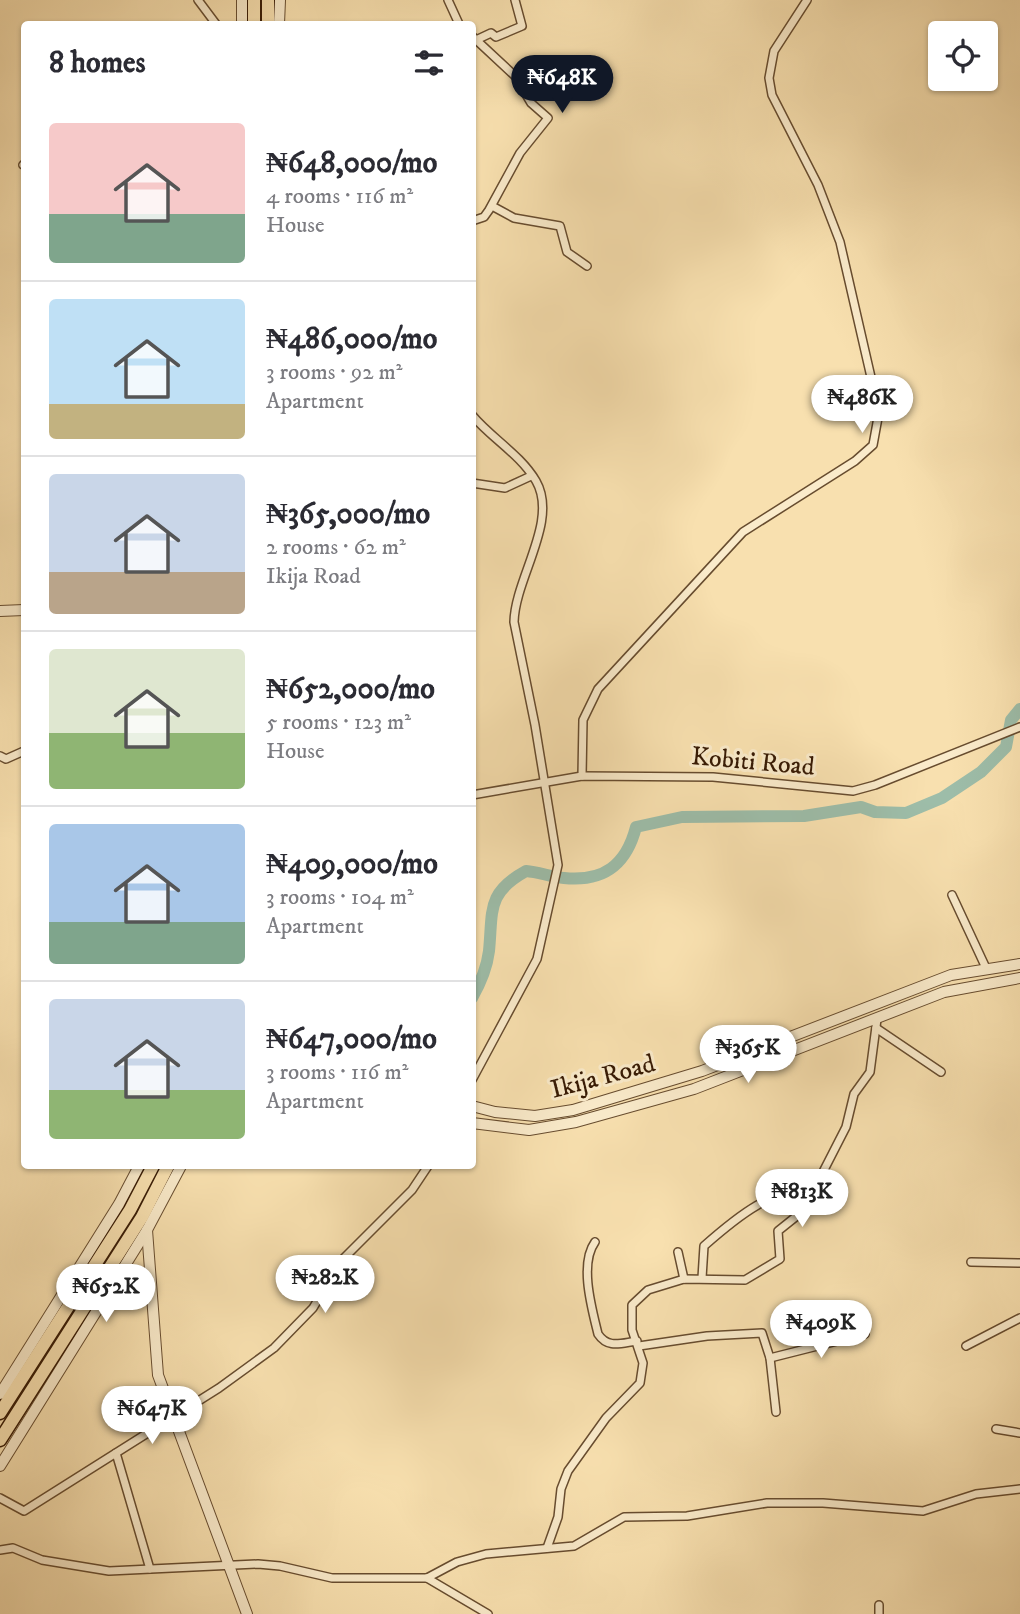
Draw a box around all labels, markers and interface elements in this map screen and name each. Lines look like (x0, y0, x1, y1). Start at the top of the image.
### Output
map controls (928, 21, 998, 91)
button: locate (928, 21, 998, 91)
icon: filters (410, 44, 448, 82)
text: 8 homes (49, 45, 146, 82)
pin: ₦648K (513, 55, 611, 115)
text: ₦648K (527, 63, 597, 92)
text: ₦648,000/mo (266, 145, 437, 182)
icon: home (105, 151, 189, 235)
text: 4 rooms · 116 m² (266, 182, 413, 211)
text: House (266, 211, 324, 240)
text: ₦486,000/mo (266, 321, 437, 358)
icon: home (105, 327, 189, 411)
text: 3 rooms · 92 m² (266, 358, 403, 387)
pin: ₦486K (813, 376, 911, 435)
text: ₦486K (827, 383, 897, 412)
text: Apartment (266, 387, 364, 416)
text: ₦365,000/mo (266, 496, 430, 533)
icon: home (105, 502, 189, 586)
text: 2 rooms · 62 m² (266, 533, 406, 562)
text: Ikija Road (266, 562, 361, 591)
text: ₦652,000/mo (266, 671, 435, 708)
icon: home (105, 677, 189, 761)
text: 5 rooms · 123 m² (266, 708, 411, 737)
text: House (266, 737, 324, 766)
street label: Kobiti Road (690, 740, 816, 784)
text: ₦409,000/mo (266, 846, 438, 883)
icon: home (105, 852, 189, 936)
text: 3 rooms · 104 m² (266, 883, 414, 912)
text: Apartment (266, 912, 364, 941)
text: ₦647,000/mo (266, 1021, 437, 1058)
pin: ₦365K (699, 1026, 797, 1085)
icon: home (105, 1027, 189, 1111)
text: ₦365K (716, 1033, 780, 1062)
street label: Ikija Road (547, 1047, 659, 1107)
text: 3 rooms · 116 m² (266, 1058, 409, 1087)
text: Apartment (266, 1087, 364, 1116)
pin: ₦813K (753, 1170, 851, 1229)
text: ₦813K (771, 1177, 833, 1206)
pin: ₦282K (276, 1256, 374, 1315)
text: ₦282K (292, 1263, 358, 1292)
pin: ₦652K (57, 1264, 155, 1324)
text: ₦652K (72, 1272, 140, 1301)
pin: ₦409K (772, 1300, 870, 1360)
text: ₦409K (786, 1308, 856, 1337)
pin: ₦647K (103, 1386, 201, 1446)
text: ₦647K (117, 1394, 187, 1423)

